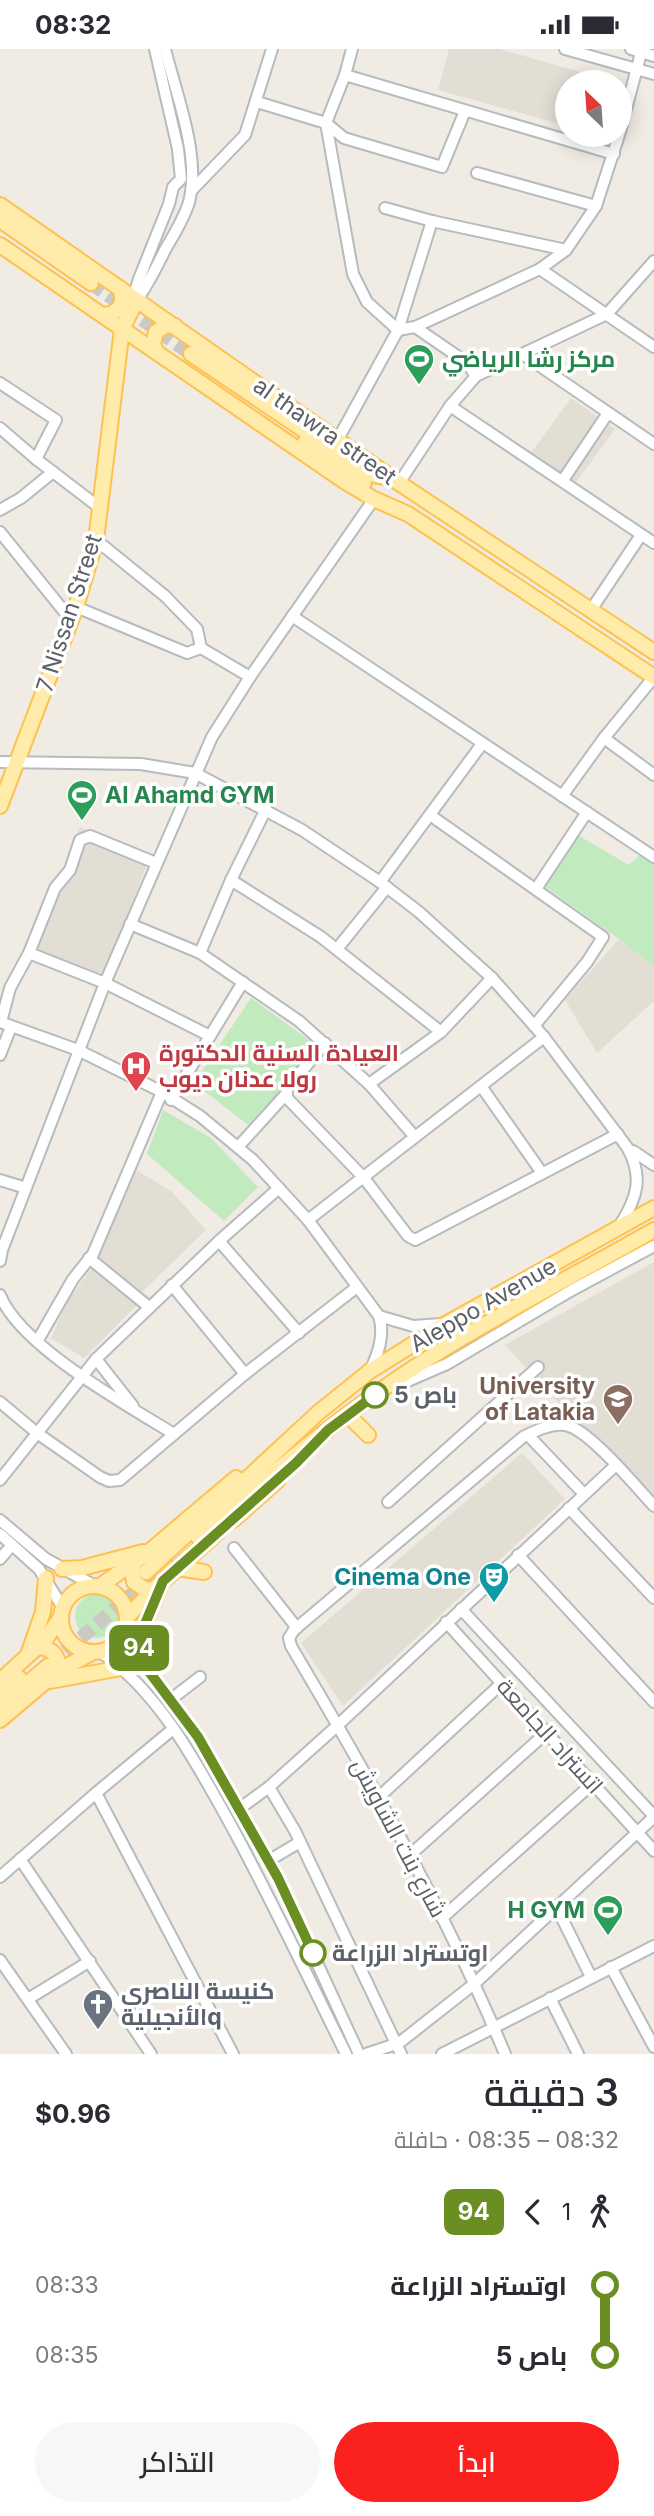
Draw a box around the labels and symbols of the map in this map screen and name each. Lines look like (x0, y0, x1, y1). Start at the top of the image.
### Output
north arrow (555, 70, 632, 147)
sports icon: مركز رشا الرياضي (402, 342, 436, 386)
place label: مركز رشا الرياضي (442, 345, 615, 377)
street label: al thawra street (248, 371, 402, 491)
street label: 7 Nissan Street (30, 530, 108, 696)
sports icon: Al Ahamd GYM (65, 778, 99, 822)
place label: Al Ahamd GYM (105, 781, 274, 809)
place label: العيادة السنية الدكتورة رولا عدنان ديوب (159, 1039, 399, 1093)
hospital icon: العيادة السنية الدكتورة رولا عدنان ديوب (119, 1049, 153, 1093)
street label: Aleppo Avenue (405, 1252, 561, 1358)
place label: University of Latakia (479, 1372, 595, 1426)
place label: باص 5 (394, 1381, 457, 1409)
marker: باص 5 (362, 1382, 388, 1408)
school or university icon: University of Latakia (601, 1382, 635, 1426)
theatre icon: Cinema One (477, 1560, 511, 1604)
place label: Cinema One (334, 1563, 471, 1591)
line badge: 94 (108, 1625, 170, 1671)
street label: اتستراد الجامعة (491, 1673, 609, 1799)
street label: شارع بنت الشاويش (344, 1754, 453, 1923)
sports icon: H GYM (591, 1893, 625, 1937)
place label: H GYM (508, 1896, 585, 1924)
place label: اوتستراد الزراعة (332, 1939, 488, 1967)
marker: اوتستراد الزراعة (300, 1940, 326, 1966)
place label: كنيسة الناصري الأنجيليةq (121, 1977, 274, 2031)
church icon: كنيسة الناصري الأنجيليةq (81, 1987, 115, 2031)

